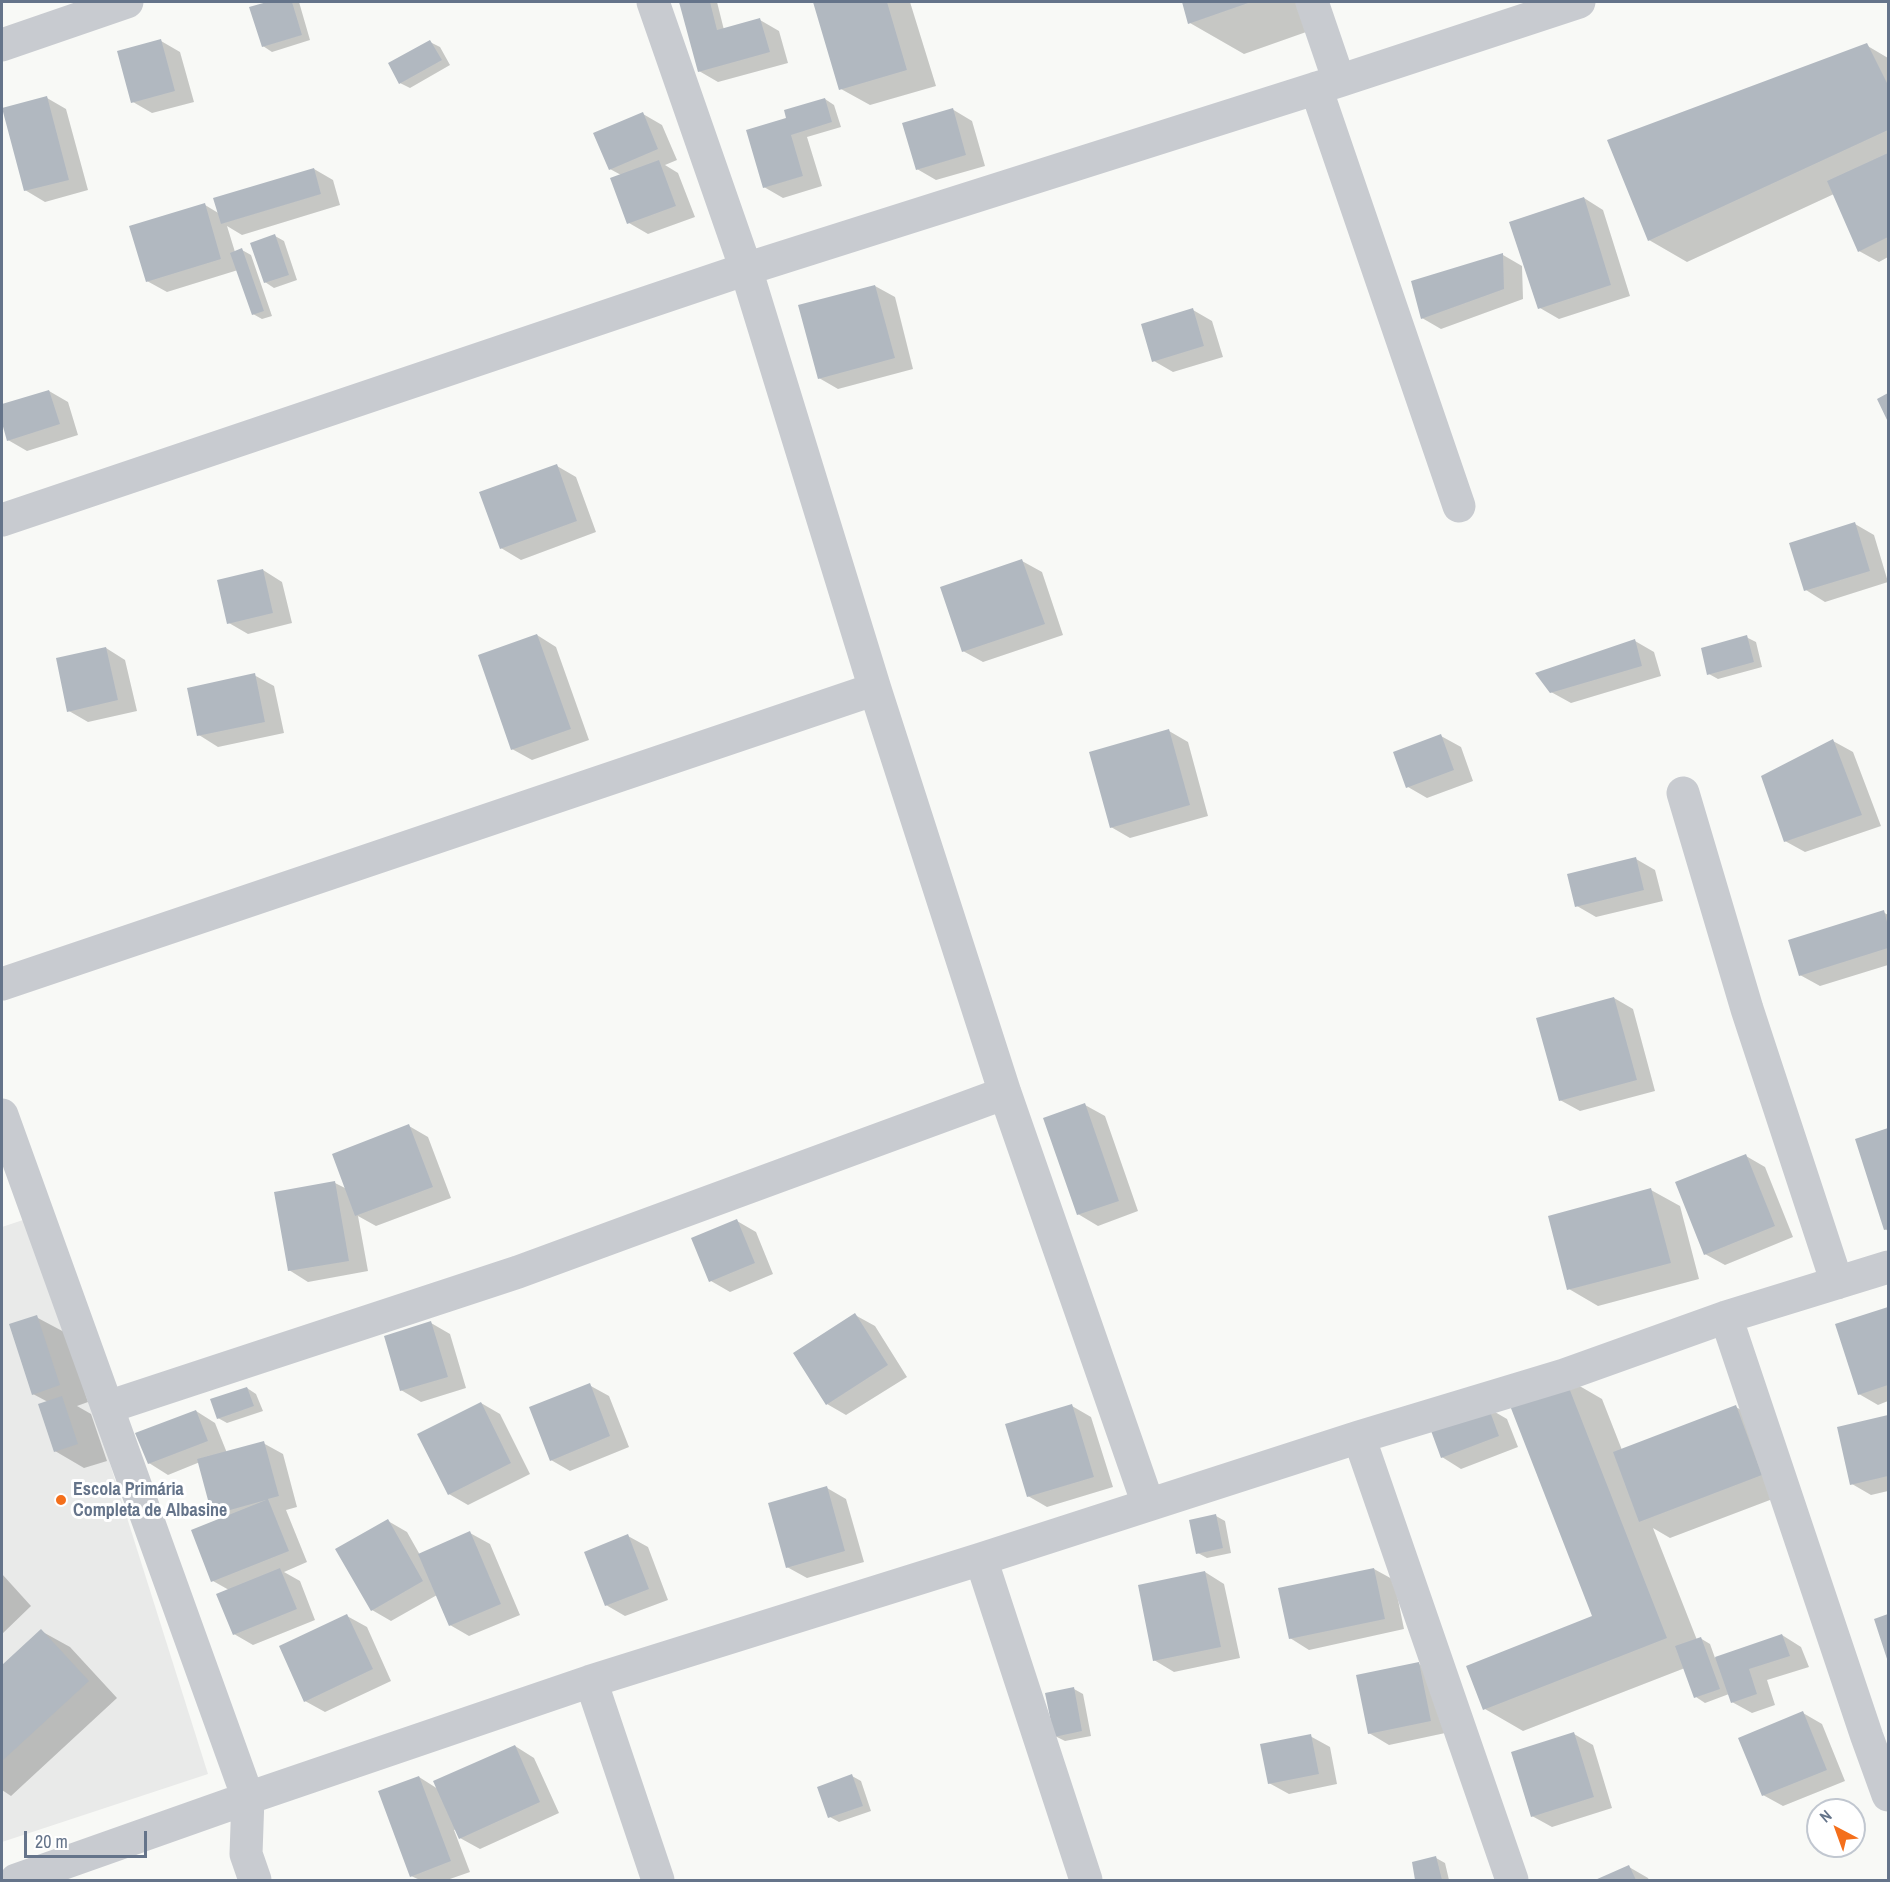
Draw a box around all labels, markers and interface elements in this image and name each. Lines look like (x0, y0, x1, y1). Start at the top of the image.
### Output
place label: Escola Primária Completa de Albasine (73, 1479, 227, 1522)
marker: Escola Primária Completa de Albasine (54, 1493, 68, 1507)
north arrow (1806, 1798, 1866, 1858)
text: N (1815, 1805, 1836, 1827)
scale bar (27, 1819, 150, 1857)
text: 20 m (35, 1829, 68, 1854)

